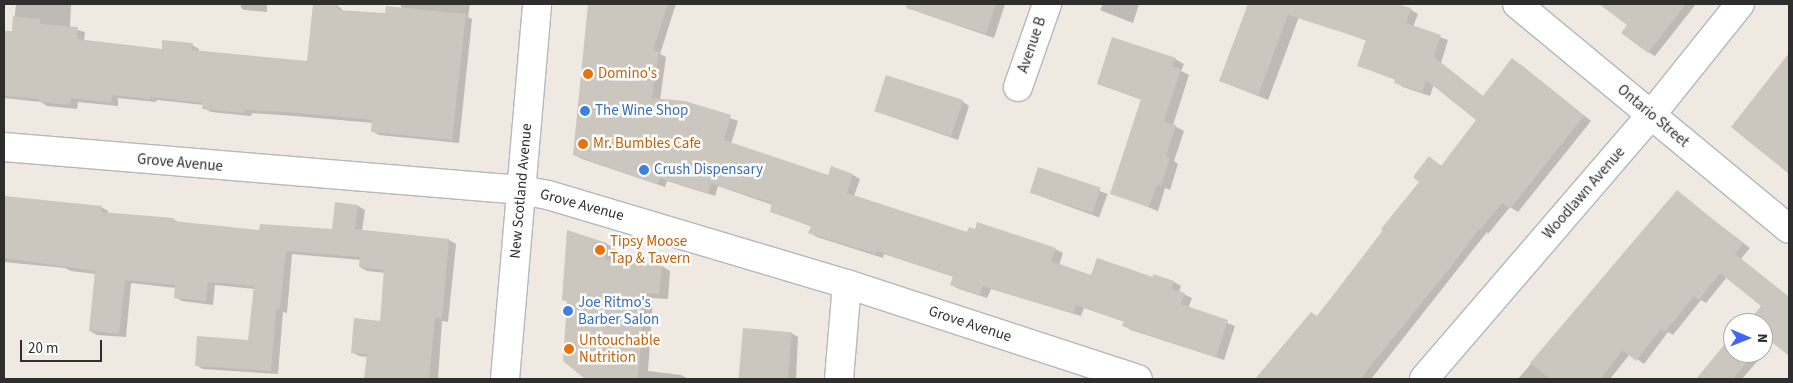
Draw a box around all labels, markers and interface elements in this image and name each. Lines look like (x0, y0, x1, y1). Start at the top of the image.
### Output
street label: Avenue B (1014, 15, 1050, 75)
place label: Domino's (598, 65, 657, 83)
marker: Domino's (582, 68, 594, 80)
street label: Ontario Street (1613, 81, 1693, 151)
place label: The Wine Shop (595, 102, 688, 120)
marker: The Wine Shop (579, 105, 591, 117)
street label: New Scotland Avenue (506, 123, 536, 259)
place label: Mr. Bumbles Cafe (593, 135, 701, 153)
marker: Mr. Bumbles Cafe (577, 138, 589, 150)
street label: Woodlawn Avenue (1539, 143, 1629, 243)
street label: Grove Avenue (136, 150, 224, 176)
place label: Crush Dispensary (654, 161, 763, 179)
marker: Crush Dispensary (638, 164, 650, 176)
street label: Grove Avenue (538, 185, 626, 225)
place label: Tipsy Moose Tap & Tavern (610, 232, 690, 267)
marker: Tipsy Moose Tap & Tavern (594, 244, 606, 256)
place label: Joe Ritmo's Barber Salon (578, 293, 659, 328)
street label: Grove Avenue (926, 302, 1014, 346)
marker: Joe Ritmo's Barber Salon (562, 305, 574, 317)
north arrow (1723, 313, 1773, 363)
scale bar (22, 330, 105, 362)
place label: Untouchable Nutrition (579, 331, 660, 366)
text: N (1752, 333, 1772, 343)
text: 20 m (28, 338, 58, 359)
marker: Untouchable Nutrition (563, 343, 575, 355)

